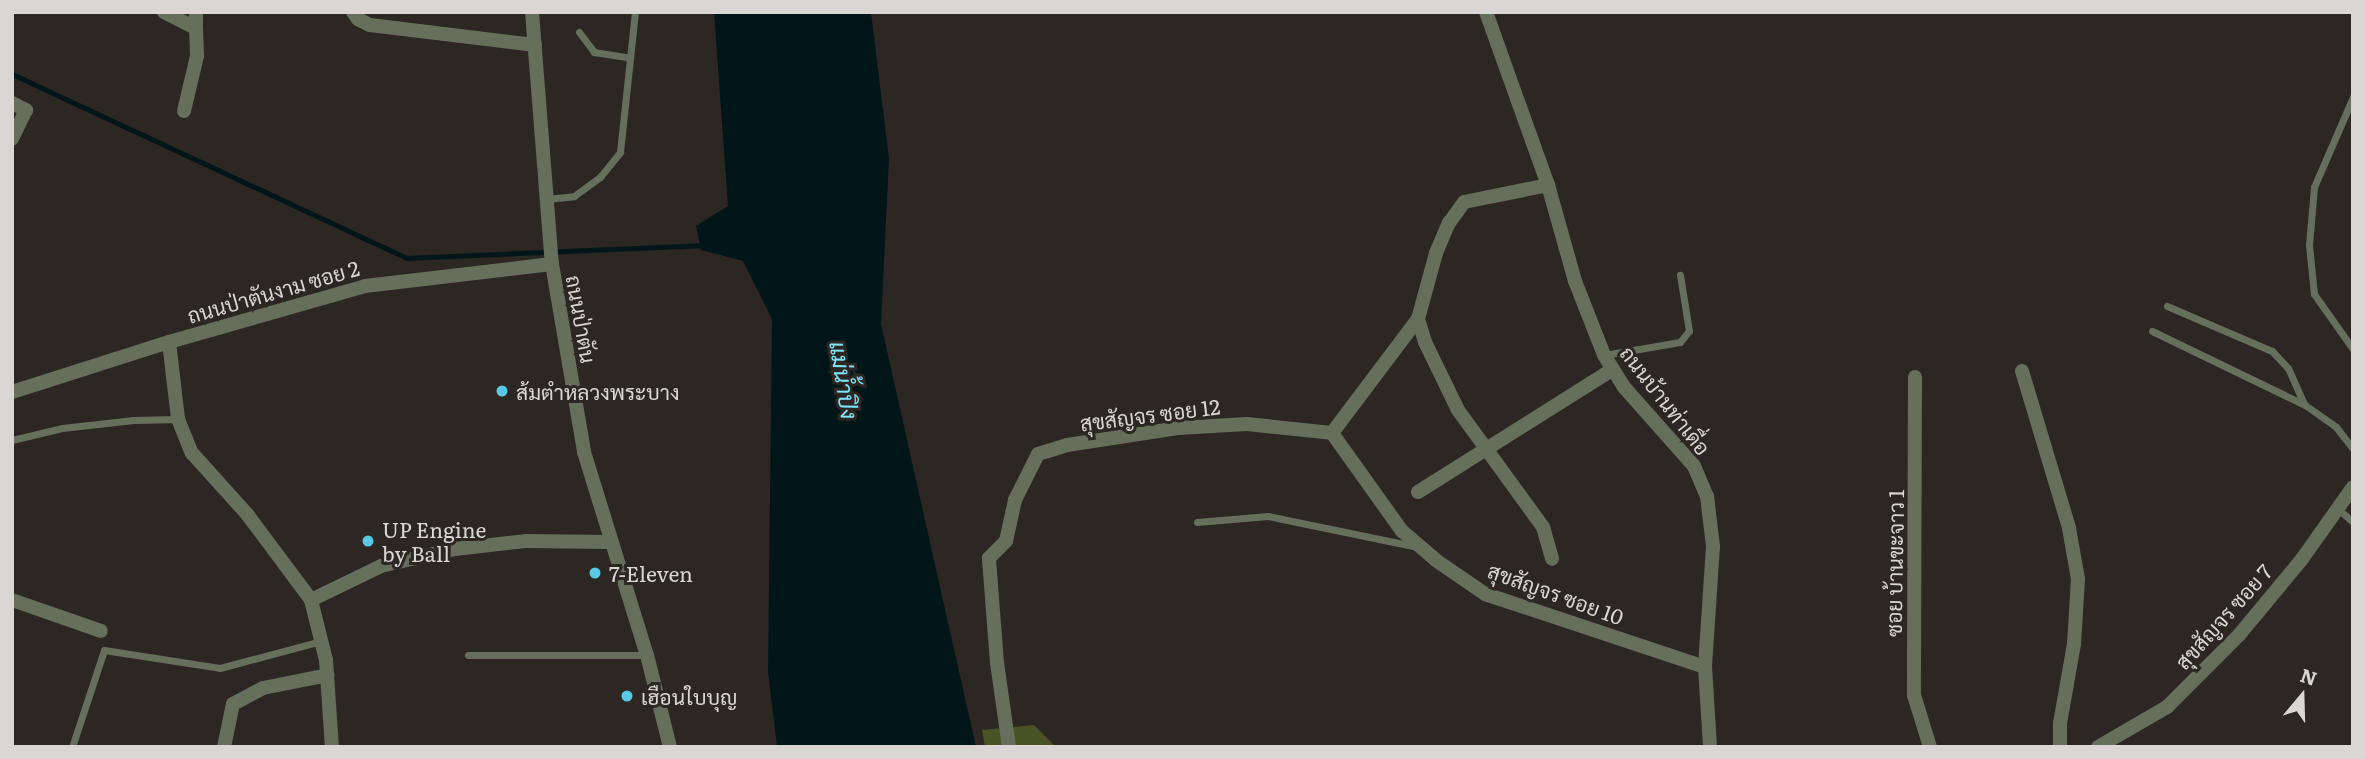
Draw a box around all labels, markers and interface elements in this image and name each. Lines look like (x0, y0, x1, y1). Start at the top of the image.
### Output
street label: ถนนป่าตันงาม ซอย 2 (184, 254, 362, 328)
street label: ถนนป่าตัน (562, 273, 602, 365)
water label: แม่น้ำปิง (825, 339, 865, 421)
street label: ถนนบ้านท่าเดื่อ (1616, 341, 1716, 459)
place label: ส้มตำหลวงพระบาง (516, 378, 680, 404)
marker: ส้มตำหลวงพระบาง (494, 383, 510, 399)
street label: สุขสัญจร ซอย 12 (1079, 393, 1221, 435)
street label: ซอย บ้านขะจาว 1 (1880, 489, 1908, 637)
place label: UP Engine by Ball (382, 516, 487, 566)
marker: UP Engine by Ball (360, 533, 376, 549)
street label: สุขสัญจร ซอย 10 (1485, 557, 1627, 629)
street label: สุขสัญจร ซอย 7 (2169, 558, 2277, 674)
place label: 7-Eleven (609, 560, 693, 586)
marker: 7-Eleven (587, 565, 603, 581)
text: N (2297, 660, 2321, 692)
north arrow (2267, 661, 2337, 731)
place label: เฮือนใบบุญ (641, 683, 738, 709)
marker: เฮือนใบบุญ (619, 688, 635, 704)

